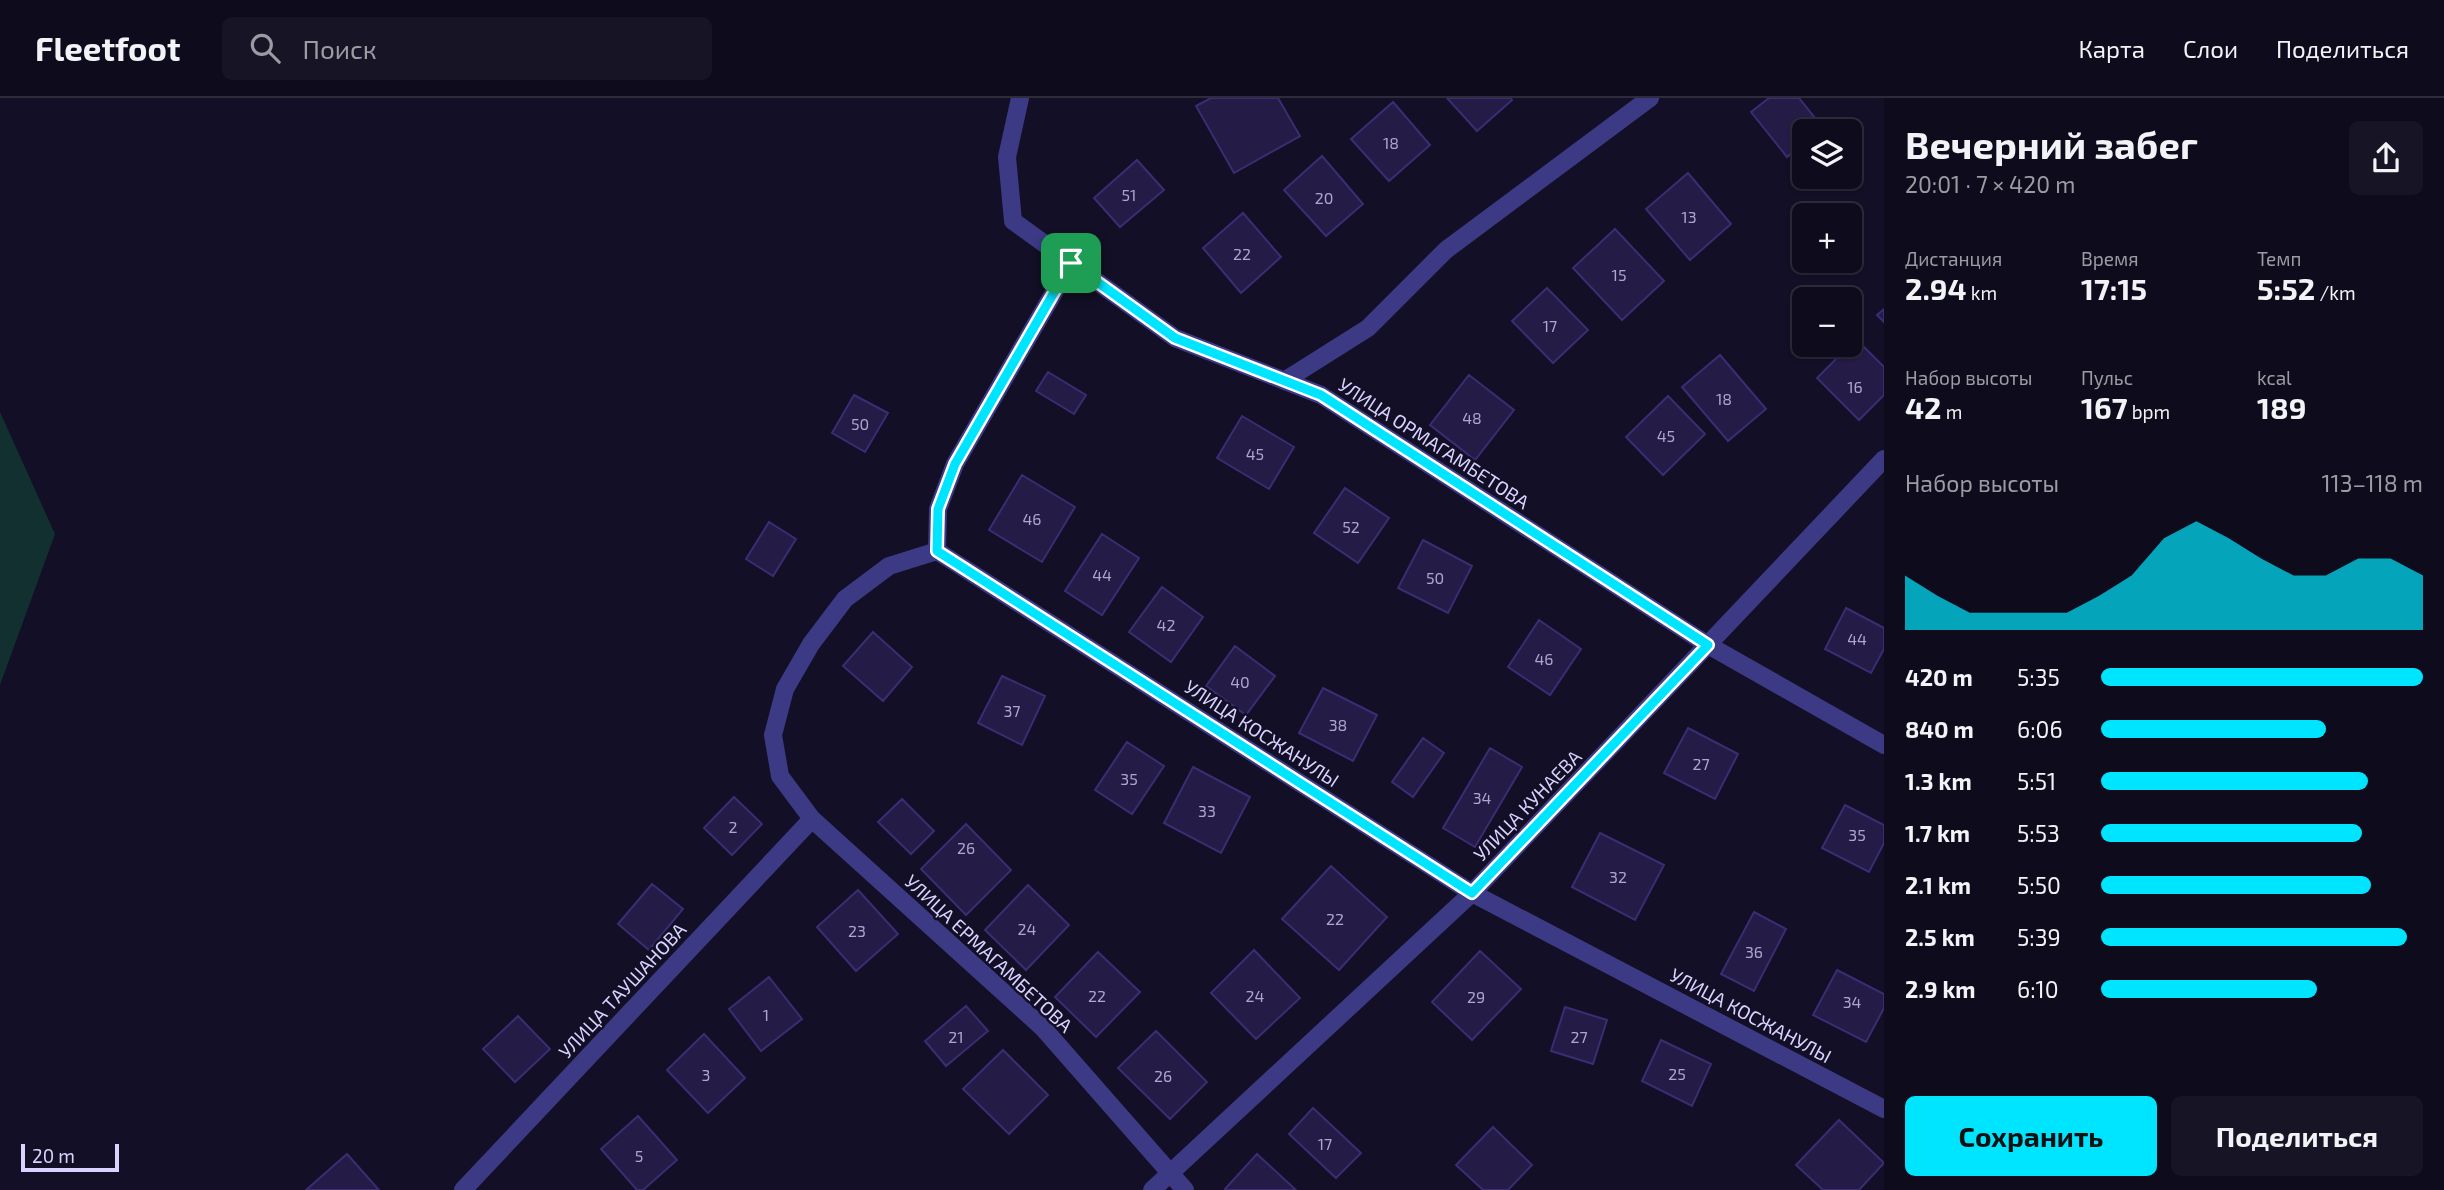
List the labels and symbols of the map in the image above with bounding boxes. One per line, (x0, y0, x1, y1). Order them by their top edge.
house number: 18 (1383, 133, 1399, 152)
house number: 51 (1122, 185, 1136, 204)
house number: 20 (1315, 188, 1333, 207)
house number: 13 (1681, 207, 1697, 226)
pin (1041, 233, 1101, 293)
house number: 22 (1233, 244, 1251, 263)
house number: 15 (1612, 265, 1626, 284)
house number: 17 (1543, 316, 1557, 335)
street label: УЛИЦА ОРМАГАМБЕТОВА (1334, 373, 1534, 513)
house number: 16 (1847, 377, 1863, 396)
house number: 18 (1716, 389, 1732, 408)
house number: 48 (1462, 408, 1482, 427)
house number: 50 (851, 414, 869, 433)
house number: 45 (1657, 426, 1675, 445)
house number: 45 (1246, 444, 1264, 463)
house number: 46 (1023, 509, 1042, 528)
house number: 52 (1342, 517, 1360, 536)
house number: 44 (1092, 565, 1112, 584)
house number: 50 (1426, 568, 1444, 587)
house number: 42 (1157, 615, 1175, 634)
house number: 44 (1847, 629, 1867, 648)
house number: 46 (1535, 649, 1554, 668)
house number: 40 (1230, 672, 1250, 691)
street label: УЛИЦА КОСЖАНУЛЫ (1181, 675, 1343, 791)
house number: 37 (1003, 701, 1021, 720)
house number: 38 (1329, 715, 1347, 734)
street label: УЛИЦА КУНАЕВА (1468, 745, 1586, 865)
house number: 27 (1692, 754, 1710, 773)
house number: 35 (1120, 769, 1138, 788)
house number: 34 (1473, 788, 1492, 807)
house number: 33 (1198, 801, 1216, 820)
house number: 2 (729, 817, 738, 836)
house number: 35 (1848, 825, 1866, 844)
house number: 26 (957, 838, 975, 857)
house number: 32 (1609, 867, 1627, 886)
street label: УЛИЦА ЕРМАГАМБЕТОВА (900, 869, 1078, 1037)
house number: 22 (1326, 909, 1344, 928)
street label: УЛИЦА ТАУШАНОВА (553, 917, 691, 1062)
house number: 24 (1018, 919, 1037, 938)
house number: 23 (848, 921, 866, 940)
house number: 36 (1745, 942, 1763, 961)
street label: УЛИЦА КОСЖАНУЛЫ (1666, 963, 1836, 1067)
house number: 22 (1088, 986, 1106, 1005)
house number: 24 (1246, 986, 1265, 1005)
house number: 29 (1467, 987, 1485, 1006)
house number: 34 (1843, 992, 1862, 1011)
house number: 1 (763, 1005, 769, 1024)
house number: 21 (948, 1027, 964, 1046)
house number: 27 (1570, 1027, 1588, 1046)
house number: 25 (1668, 1064, 1686, 1083)
house number: 3 (702, 1065, 710, 1084)
house number: 26 (1154, 1066, 1172, 1085)
house number: 17 (1318, 1134, 1332, 1153)
scale bar (21, 1141, 119, 1173)
house number: 5 (635, 1146, 643, 1165)

